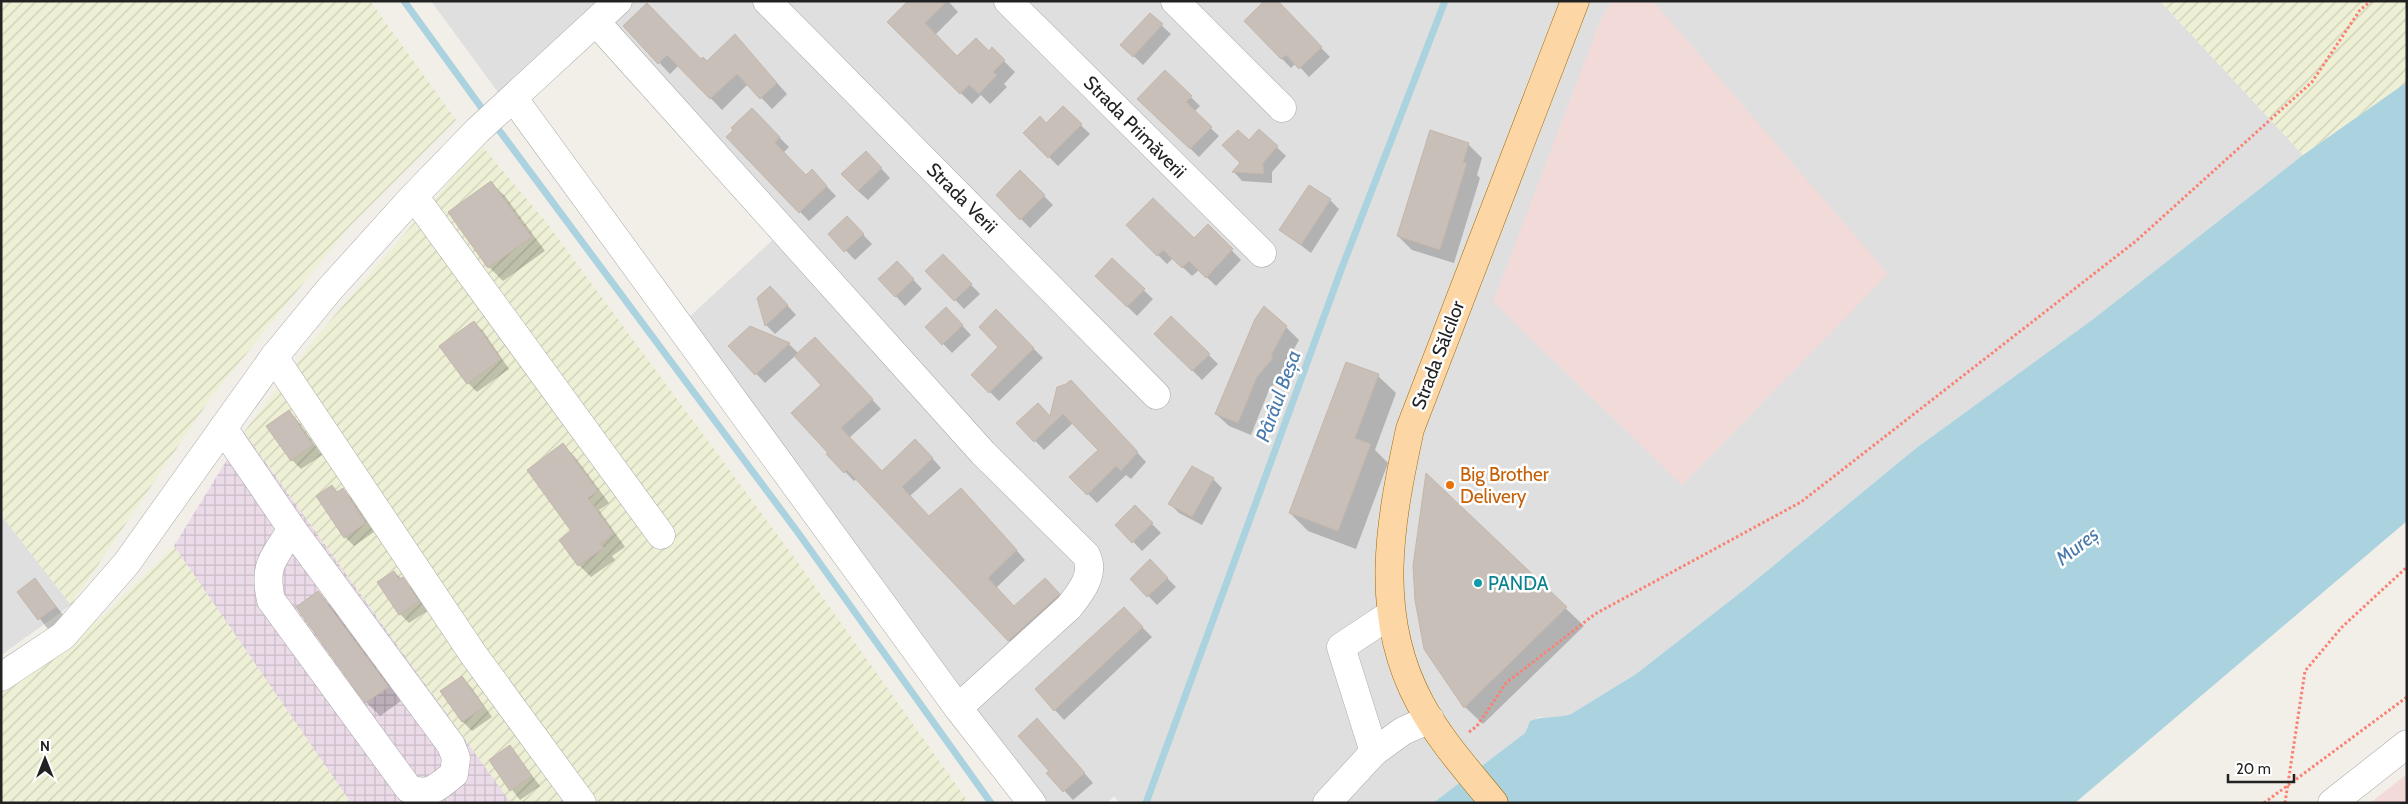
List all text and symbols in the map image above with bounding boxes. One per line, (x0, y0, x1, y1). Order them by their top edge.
street label: Strada Primăverii (1079, 71, 1191, 183)
street label: Strada Verii (922, 158, 1002, 238)
street label: Strada Sălcilor (1407, 298, 1469, 412)
water label: Pârâul Beșa (1250, 347, 1306, 445)
place label: Big Brother Delivery (1460, 463, 1549, 508)
marker: Big Brother Delivery (1444, 479, 1456, 491)
water label: Mureș (2050, 522, 2103, 571)
place label: PANDA (1488, 572, 1549, 595)
marker: PANDA (1472, 577, 1484, 589)
north arrow (20, 734, 70, 784)
text: N (40, 737, 50, 755)
scale bar (2228, 752, 2294, 784)
text: 20 m (2236, 760, 2271, 778)

